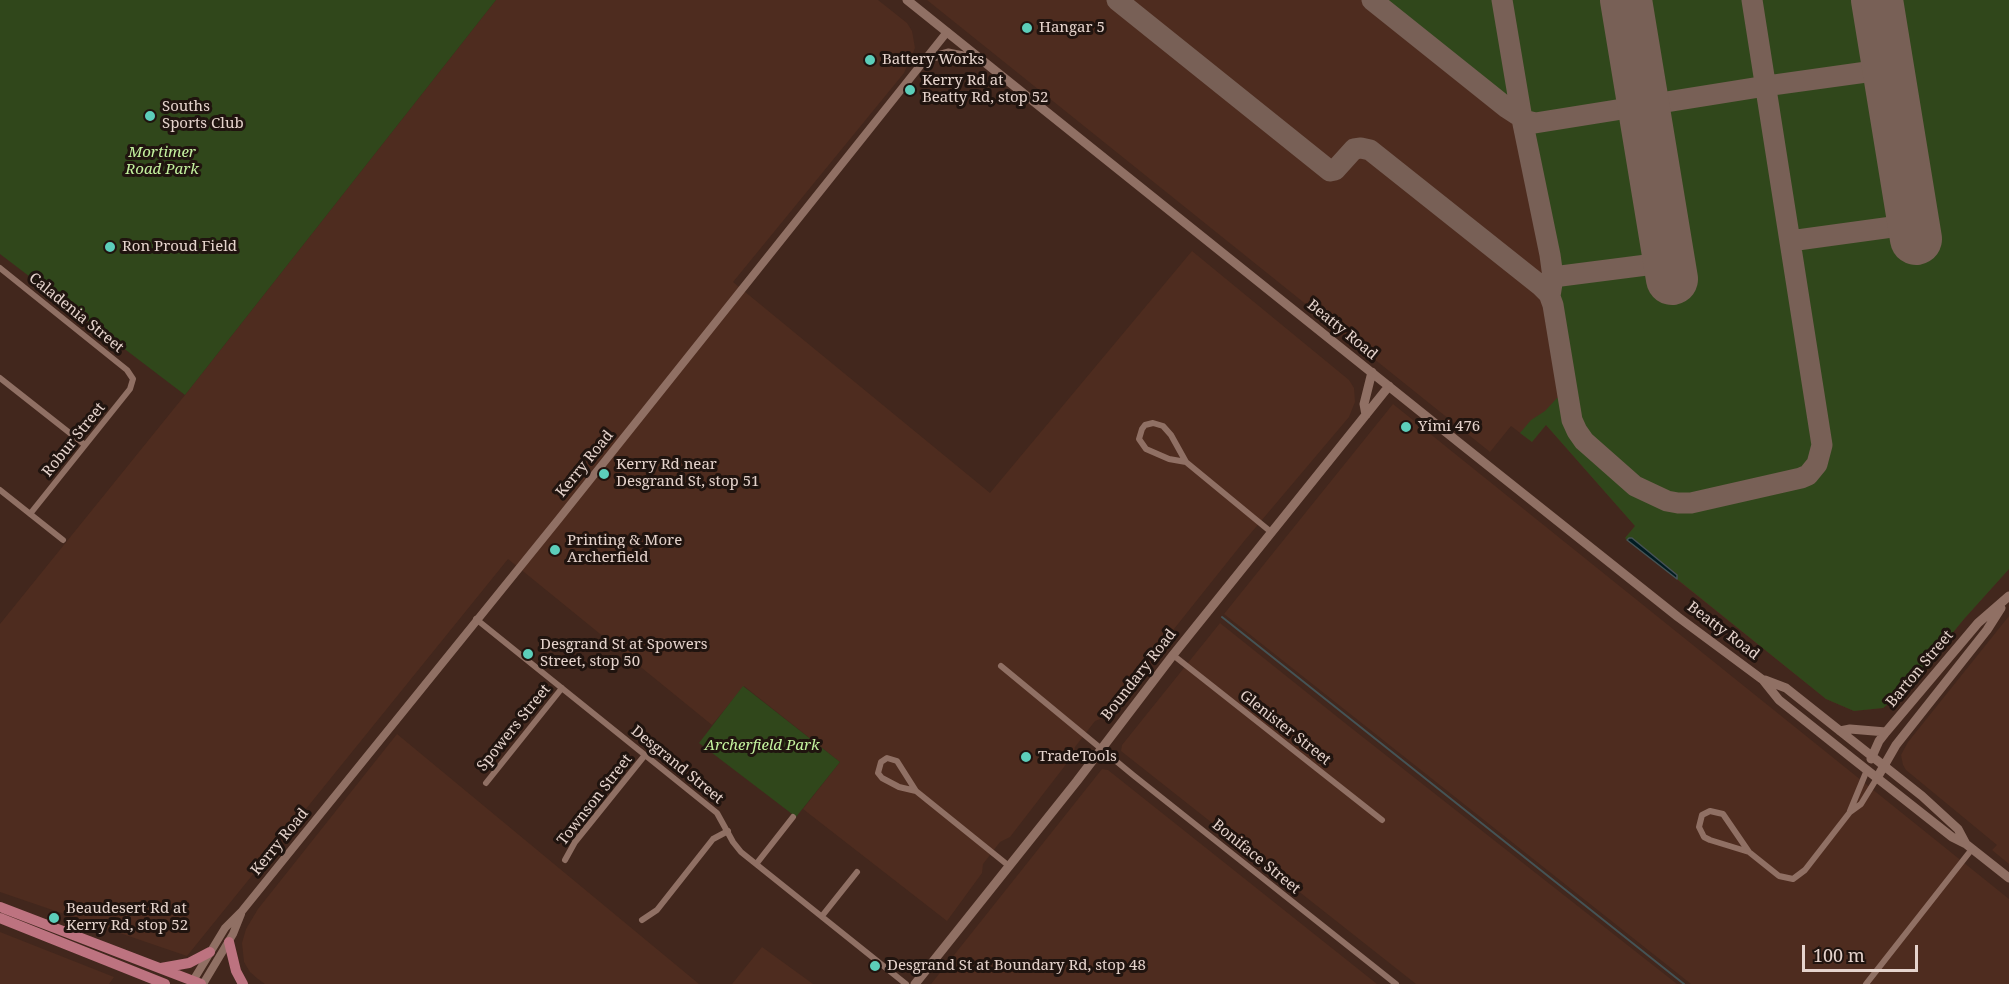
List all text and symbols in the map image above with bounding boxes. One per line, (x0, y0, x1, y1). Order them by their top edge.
place label: Hangar 5 (1039, 19, 1105, 37)
marker: Hangar 5 (1020, 21, 1034, 35)
place label: Battery Works (882, 51, 984, 69)
marker: Battery Works (863, 53, 877, 67)
place label: Kerry Rd at Beatty Rd, stop 52 (922, 72, 1048, 107)
marker: Kerry Rd at Beatty Rd, stop 52 (903, 83, 917, 97)
place label: Souths Sports Club (162, 98, 244, 133)
marker: Souths Sports Club (143, 109, 157, 123)
park label: Mortimer Road Park (125, 144, 199, 179)
place label: Ron Proud Field (122, 238, 237, 256)
marker: Ron Proud Field (103, 240, 117, 254)
street label: Caladenia Street (25, 269, 127, 357)
street label: Beatty Road (1303, 296, 1381, 364)
street label: Robur Street (39, 399, 109, 481)
place label: Yimi 476 (1418, 418, 1480, 436)
marker: Yimi 476 (1399, 420, 1413, 434)
street label: Kerry Road (553, 427, 617, 501)
place label: Kerry Rd near Desgrand St, stop 51 (616, 456, 759, 491)
marker: Kerry Rd near Desgrand St, stop 51 (597, 467, 611, 481)
place label: Printing & More Archerfield (567, 532, 682, 567)
marker: Printing & More Archerfield (548, 543, 562, 557)
street label: Beatty Road (1683, 598, 1763, 664)
street label: Boundary Road (1098, 626, 1180, 724)
street label: Barton Street (1883, 627, 1957, 711)
place label: Desgrand St at Spowers Street, stop 50 (540, 636, 708, 671)
marker: Desgrand St at Spowers Street, stop 50 (521, 647, 535, 661)
street label: Spowers Street (473, 681, 555, 775)
street label: Glenister Street (1236, 687, 1334, 769)
street label: Desgrand Street (627, 722, 727, 808)
park label: Archerfield Park (705, 737, 819, 755)
place label: TradeTools (1038, 748, 1117, 766)
marker: TradeTools (1019, 750, 1033, 764)
street label: Townson Street (554, 751, 636, 849)
street label: Kerry Road (248, 805, 312, 879)
street label: Boniface Street (1208, 816, 1304, 898)
place label: Beaudesert Rd at Kerry Rd, stop 52 (66, 900, 188, 935)
marker: Beaudesert Rd at Kerry Rd, stop 52 (47, 911, 61, 925)
scale bar (1805, 933, 1920, 971)
text: 100 m (1813, 943, 1865, 967)
place label: Desgrand St at Boundary Rd, stop 48 (887, 957, 1146, 975)
marker: Desgrand St at Boundary Rd, stop 48 (868, 959, 882, 973)

